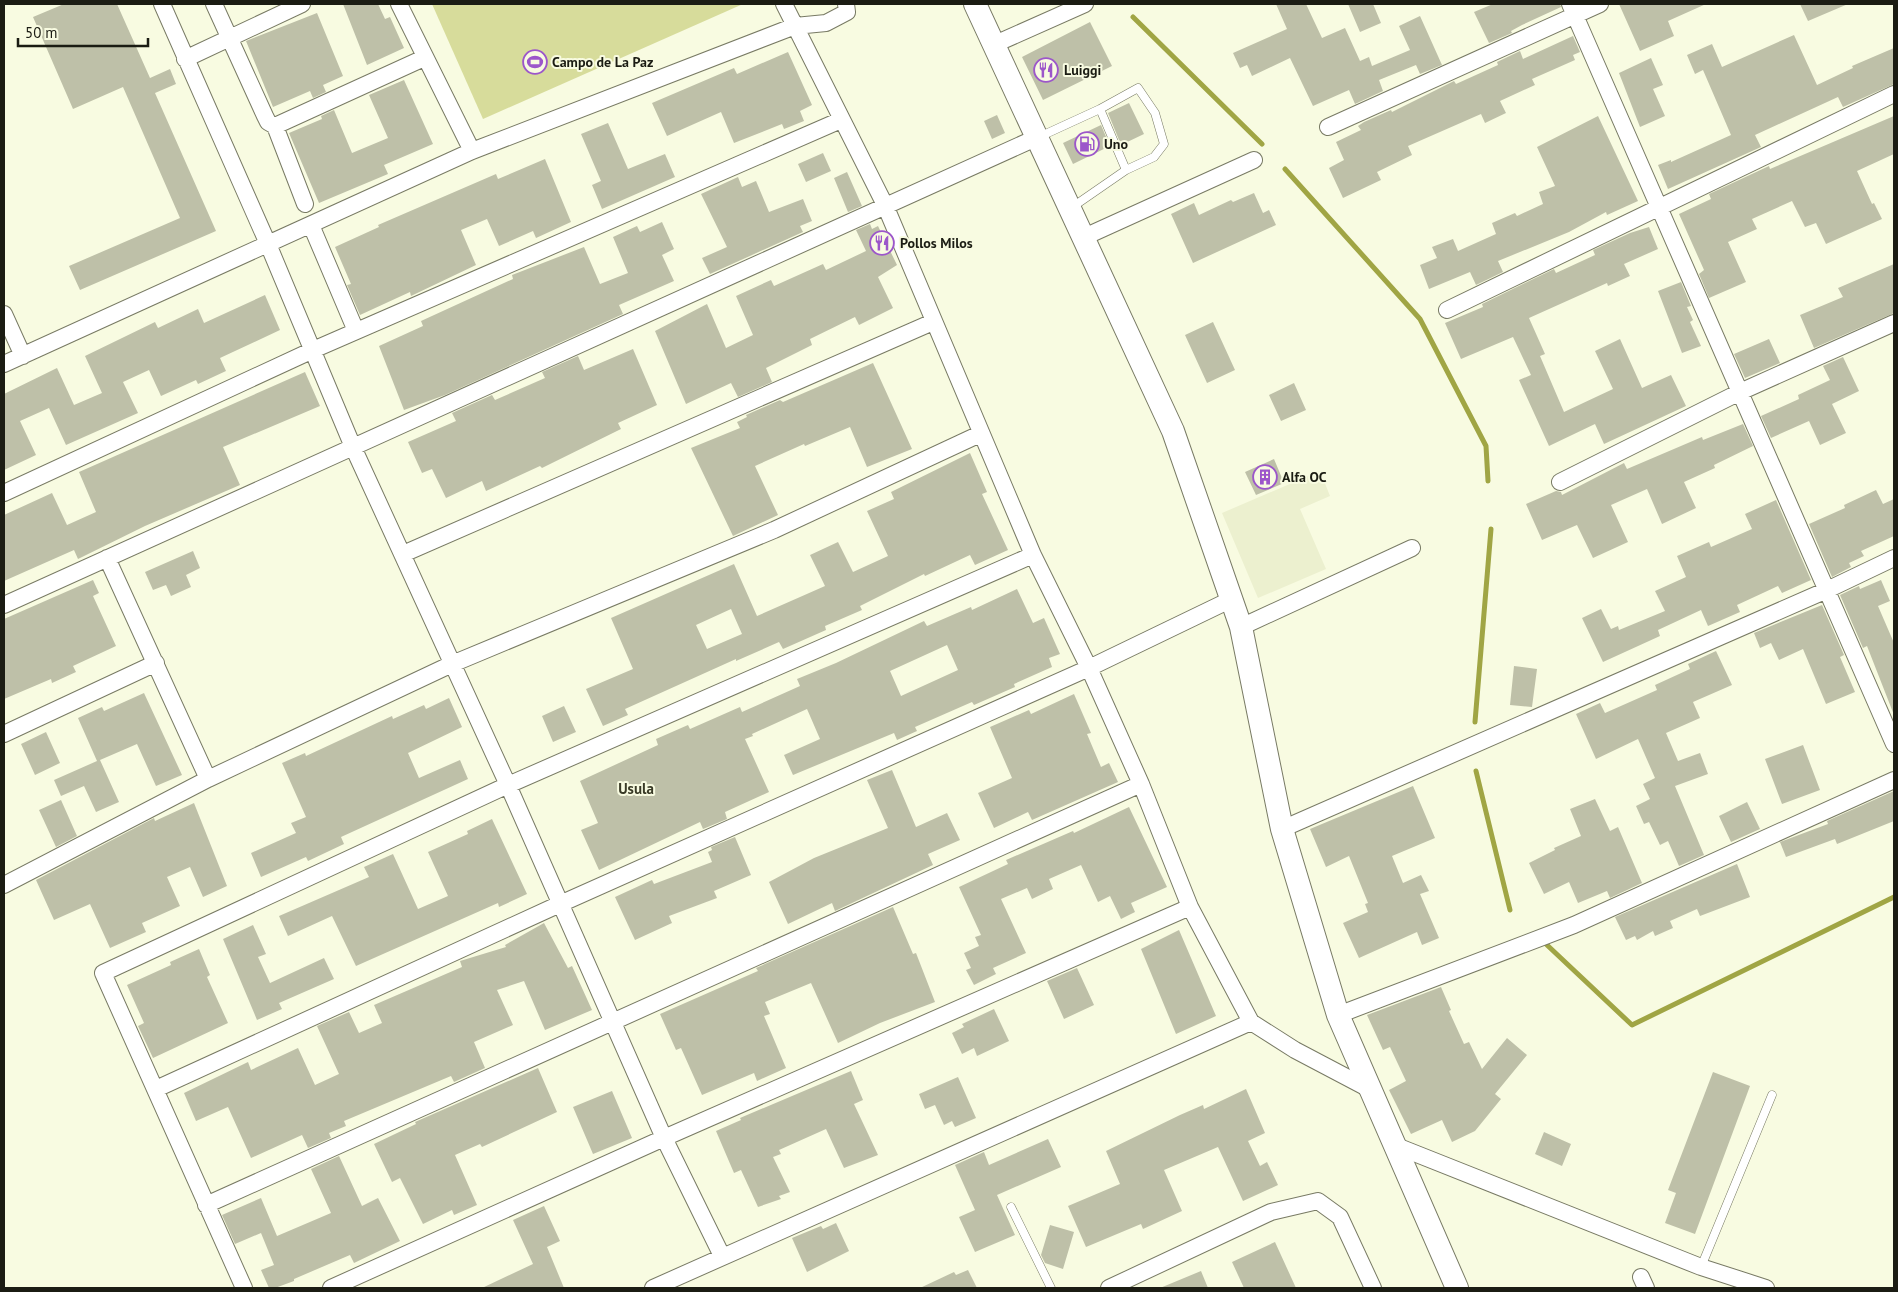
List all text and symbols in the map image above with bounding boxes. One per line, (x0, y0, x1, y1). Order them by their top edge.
scale bar (18, 15, 148, 47)
text: 50 m (25, 23, 58, 42)
sports icon: Campo de La Paz (522, 49, 548, 75)
place label: Campo de La Paz (552, 53, 653, 71)
restaurant icon: Luiggi (1033, 57, 1059, 83)
place label: Luiggi (1064, 61, 1102, 79)
fuel station icon: Uno (1074, 131, 1100, 157)
place label: Uno (1104, 135, 1128, 153)
restaurant icon: Pollos Milos (869, 230, 895, 256)
place label: Pollos Milos (900, 234, 973, 252)
building icon: Alfa OC (1252, 464, 1278, 490)
place label: Alfa OC (1282, 468, 1327, 486)
district label: Usula (618, 779, 654, 798)

